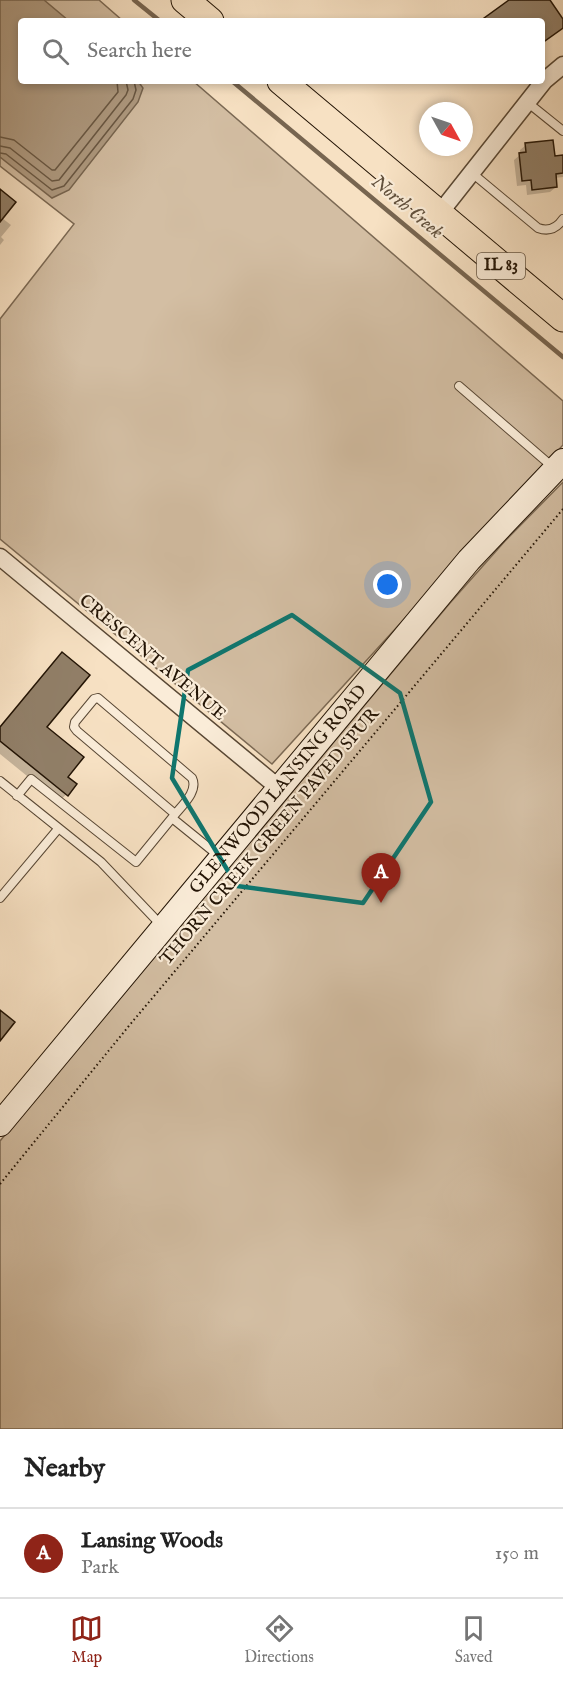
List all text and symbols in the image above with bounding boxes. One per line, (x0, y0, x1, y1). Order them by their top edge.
search box (18, 18, 545, 84)
icon: search (39, 35, 72, 68)
text: Search here (87, 37, 192, 65)
north arrow (419, 102, 473, 156)
water label: North Creek (366, 169, 448, 245)
road number: IL 83 (477, 253, 525, 279)
your location (373, 570, 402, 599)
street label: CRESCENT AVENUE (74, 590, 230, 726)
street label: GLENWOOD LANSING ROAD (184, 680, 372, 899)
street label: THORN CREEK GREEN PAVED SPUR (156, 704, 384, 970)
pin: A (362, 854, 400, 903)
text: Nearby (24, 1452, 105, 1485)
text: Lansing Woods (81, 1527, 223, 1555)
text: A (37, 1541, 50, 1566)
text: 150 m (495, 1541, 539, 1566)
text: Park (81, 1555, 119, 1580)
tab: Map (70, 1612, 103, 1668)
tab: Directions (244, 1612, 314, 1668)
tab: Saved (455, 1612, 493, 1668)

